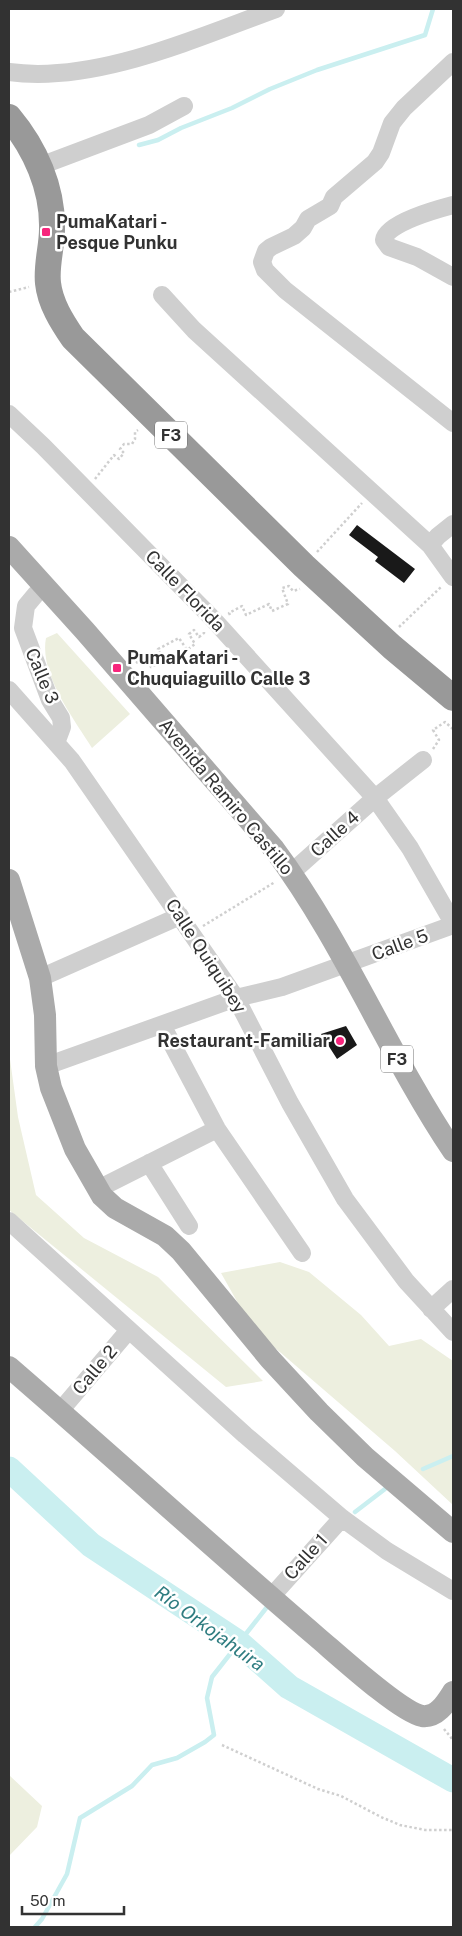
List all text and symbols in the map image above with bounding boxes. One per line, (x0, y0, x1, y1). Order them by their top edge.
place label: PumaKatari - Pesque Punku (56, 211, 177, 253)
marker: PumaKatari - Pesque Punku (40, 226, 52, 238)
road number: F3 (155, 422, 187, 448)
street label: Calle Florida (141, 546, 229, 636)
street label: Calle 3 (21, 645, 63, 707)
place label: PumaKatari - Chuquiaguillo Calle 3 (127, 647, 310, 689)
marker: PumaKatari - Chuquiaguillo Calle 3 (111, 662, 123, 674)
street label: Avenida Ramiro Castillo (155, 714, 298, 879)
street label: Calle 4 (306, 806, 363, 861)
street label: Calle Quiquibey (162, 895, 251, 1017)
street label: Calle 5 (369, 925, 431, 964)
place label: Restaurant-Familiar (157, 1030, 331, 1051)
marker: Restaurant-Familiar (334, 1035, 346, 1047)
road number: F3 (381, 1046, 413, 1072)
street label: Calle 2 (68, 1341, 121, 1398)
street label: Calle 1 (280, 1529, 332, 1584)
water label: Río Orkojahuira (151, 1581, 269, 1675)
scale bar (22, 1884, 125, 1916)
text: 50 m (30, 1892, 65, 1909)

